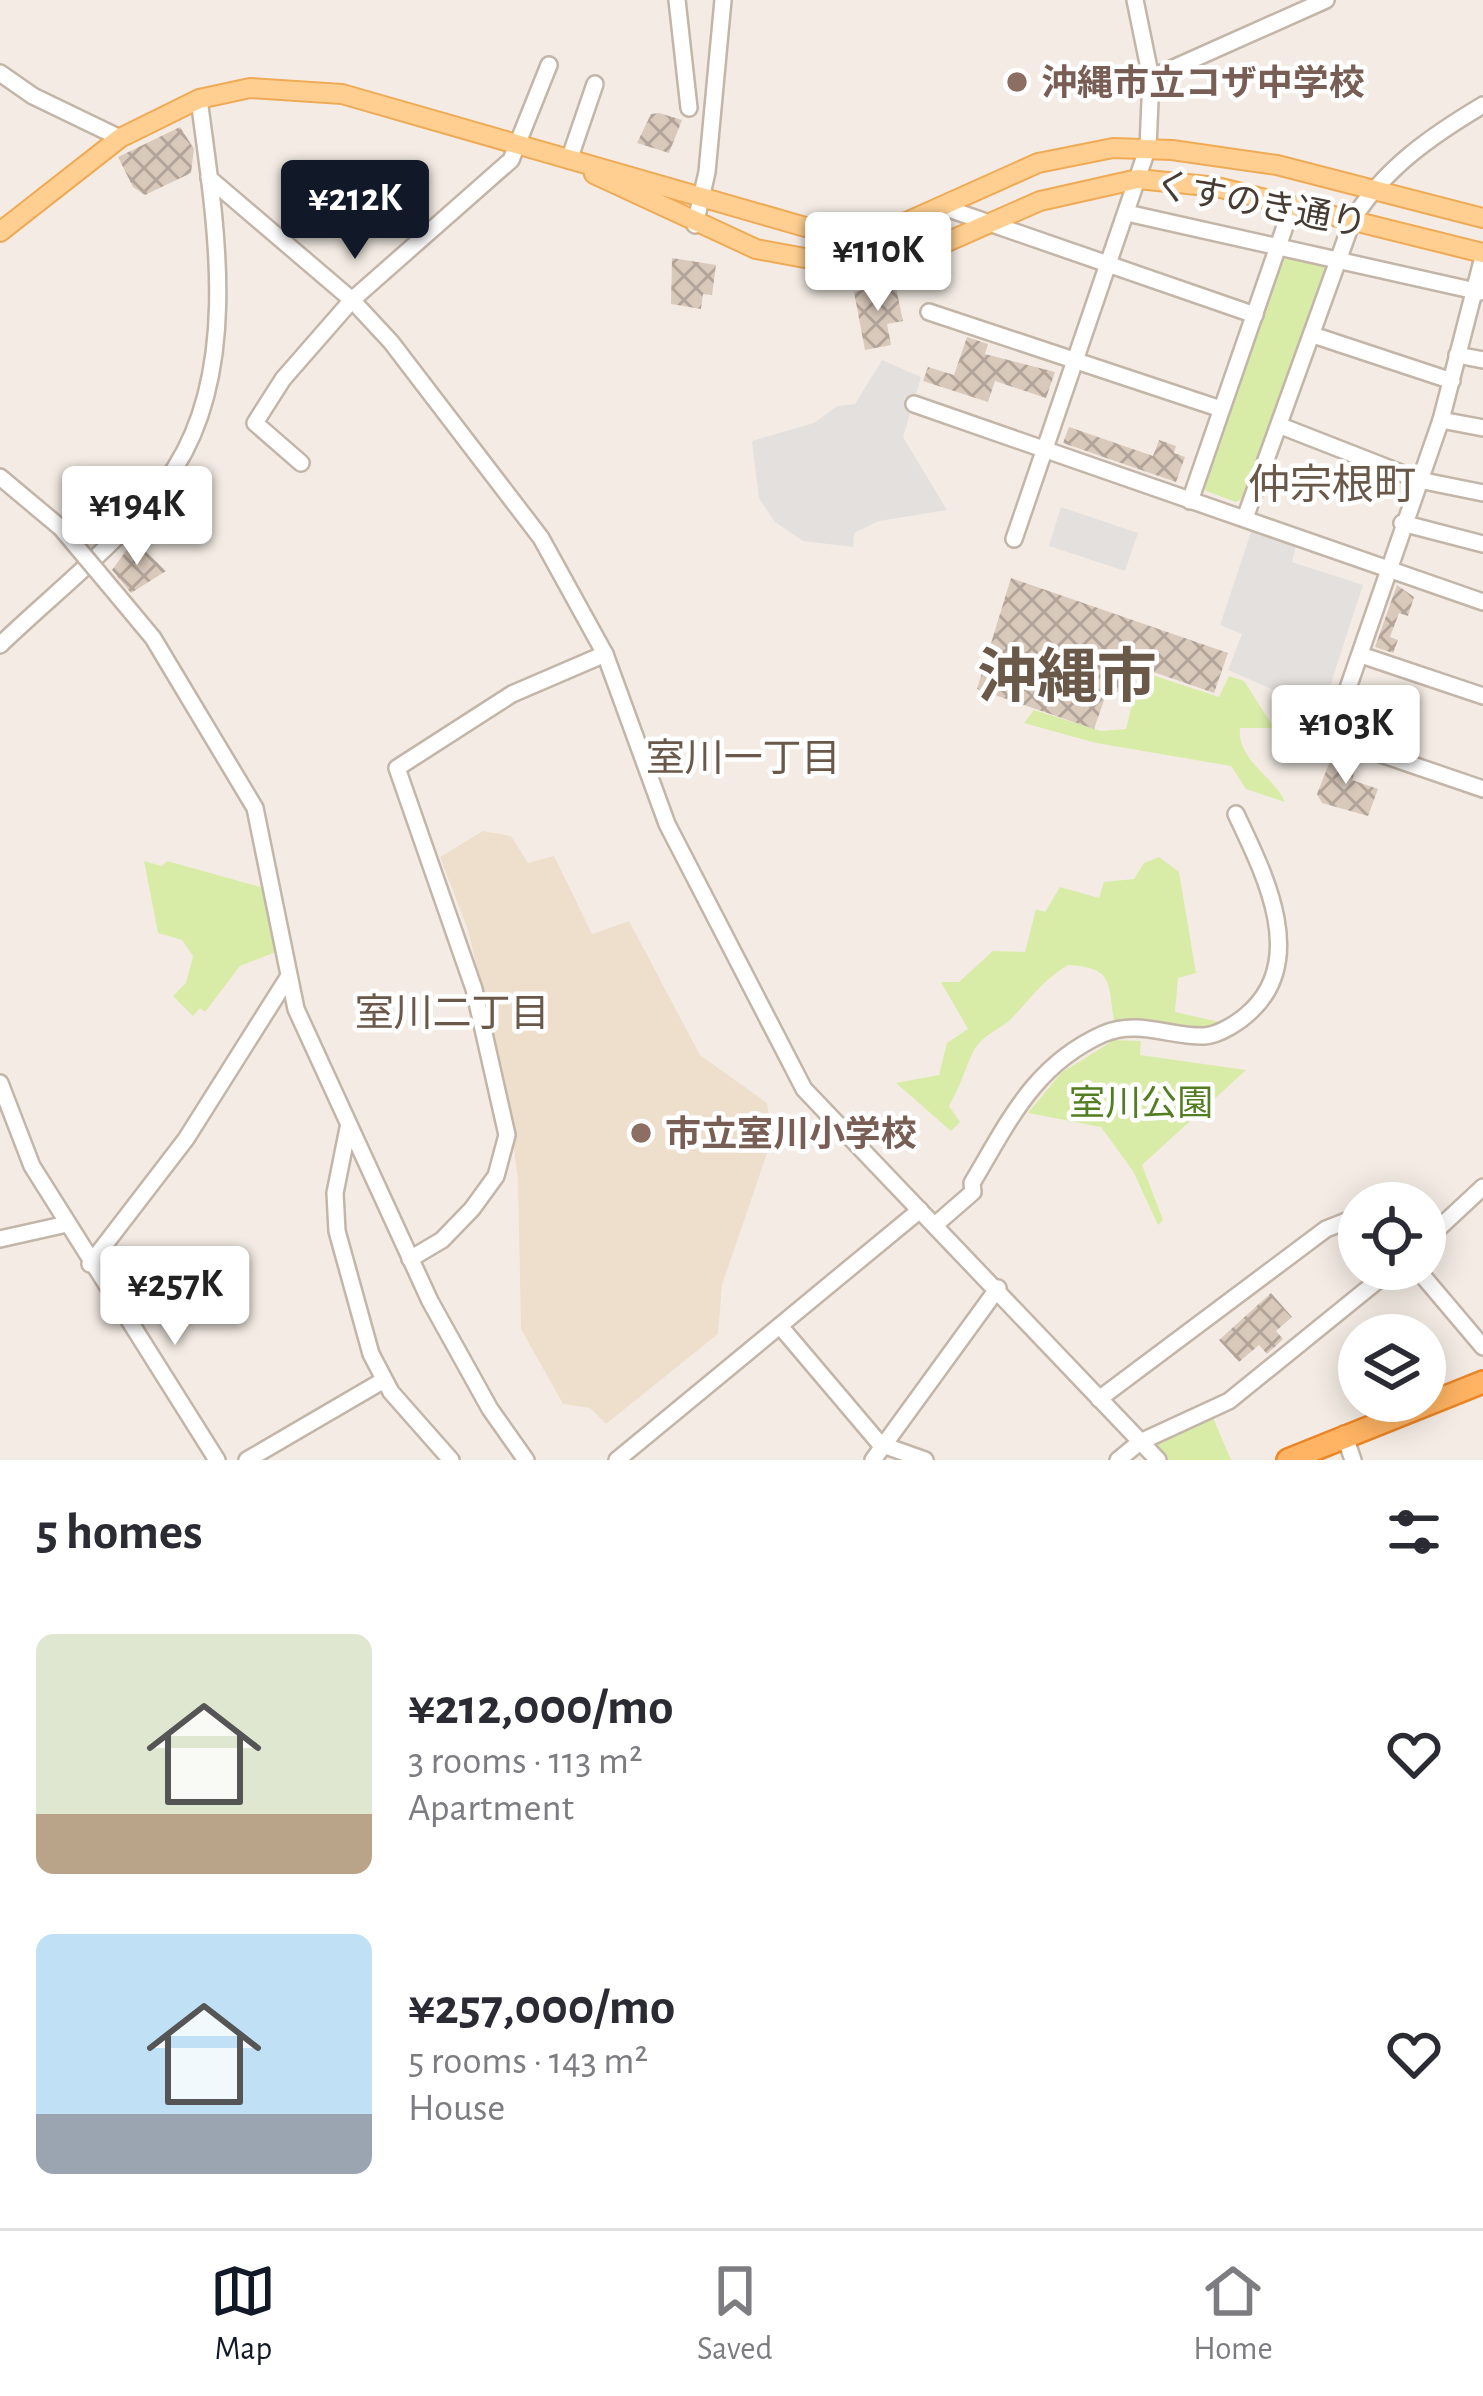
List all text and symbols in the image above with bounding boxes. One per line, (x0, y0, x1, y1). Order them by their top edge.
place label: 沖縄市立コザ中学校 (1041, 64, 1365, 102)
marker: 沖縄市立コザ中学校 (1004, 69, 1030, 95)
pin: ¥212K (271, 160, 439, 262)
street label: くすのき通り (1152, 166, 1370, 243)
text: ¥212K (308, 179, 402, 218)
pin: ¥110K (794, 212, 962, 314)
text: ¥110K (832, 231, 924, 270)
district label: 仲宗根町 (1248, 463, 1416, 507)
pin: ¥194K (53, 466, 221, 568)
text: ¥194K (89, 485, 185, 524)
district label: 沖縄市 (977, 645, 1157, 709)
pin: ¥103K (1262, 685, 1430, 787)
text: ¥103K (1299, 704, 1393, 743)
district label: 室川一丁目 (645, 738, 841, 779)
district label: 室川二丁目 (354, 993, 550, 1034)
park label: 室川公園 (1069, 1084, 1213, 1122)
place label: 市立室川小学校 (665, 1115, 917, 1153)
marker: 市立室川小学校 (628, 1120, 654, 1146)
map controls (1338, 1182, 1446, 1422)
button: locate (1338, 1182, 1446, 1290)
pin: ¥257K (91, 1246, 259, 1348)
text: ¥257K (127, 1265, 223, 1304)
button: layers (1338, 1314, 1446, 1422)
icon: filters (1381, 1499, 1447, 1565)
text: 5 homes (36, 1507, 203, 1558)
icon: home (132, 1682, 276, 1826)
text: ¥212,000/mo (408, 1682, 673, 1733)
icon: heart (1381, 1721, 1447, 1787)
text: 3 rooms · 113 m² (408, 1742, 643, 1781)
text: Apartment (408, 1789, 574, 1828)
icon: home (132, 1982, 276, 2126)
text: ¥257,000/mo (408, 1982, 675, 2033)
icon: heart (1381, 2021, 1447, 2087)
text: 5 rooms · 143 m² (408, 2042, 648, 2081)
text: House (408, 2089, 505, 2128)
tab: Map (210, 2258, 276, 2370)
tab: Saved (697, 2258, 773, 2370)
tab: Home (1193, 2258, 1273, 2370)

